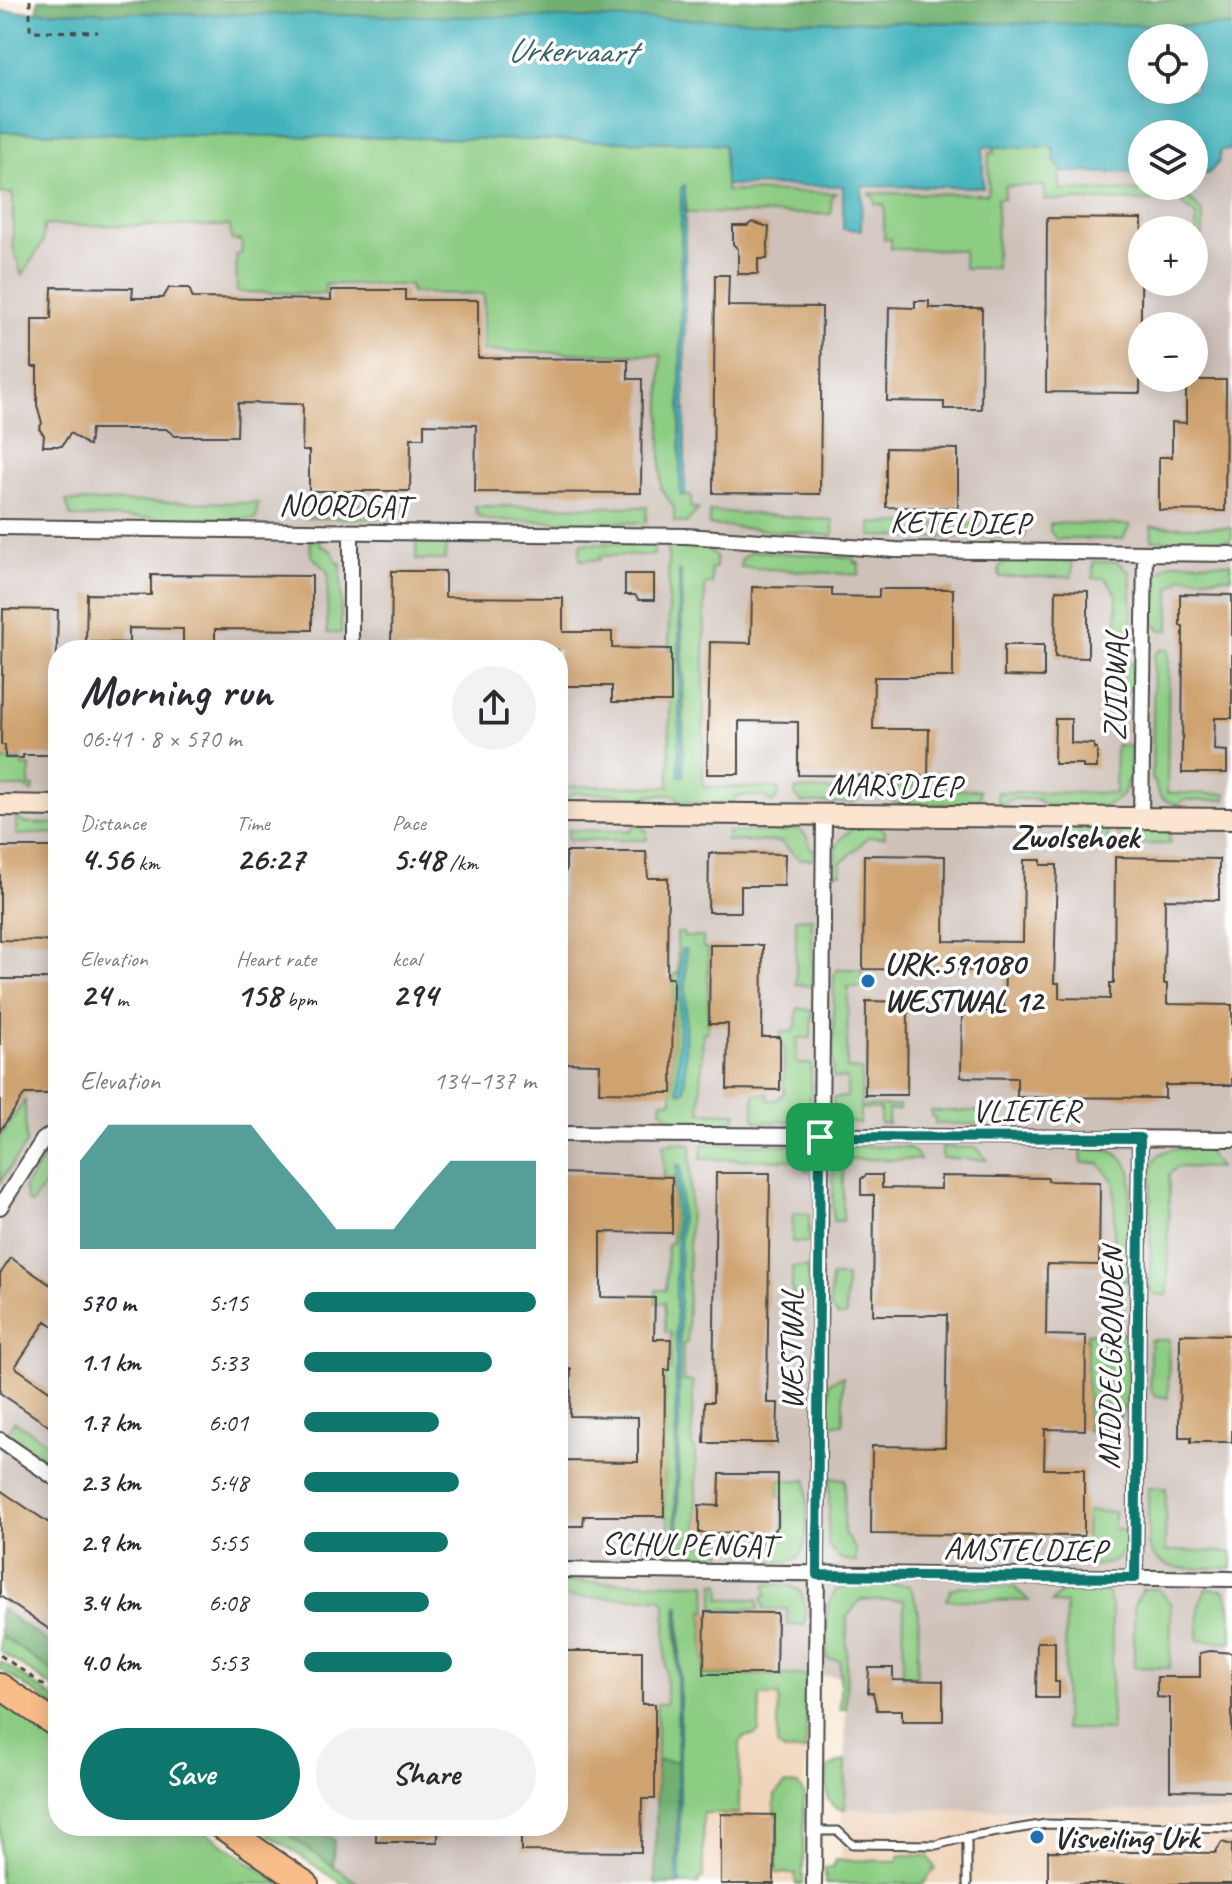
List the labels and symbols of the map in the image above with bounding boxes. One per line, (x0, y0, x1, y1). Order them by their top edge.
water label: Urkervaart (507, 28, 644, 73)
street label: NOORDGAT (279, 484, 417, 527)
street label: KETELDIEP (890, 501, 1034, 544)
street label: ZUIDWAL (1094, 627, 1137, 741)
street label: MARSDIEP (828, 764, 966, 807)
district label: Zwolsehoek (1011, 815, 1142, 858)
place label: URK.591080 WESTWAL 12 (884, 943, 1045, 1021)
marker: URK.591080 WESTWAL 12 (859, 972, 877, 990)
street label: VLIETER (972, 1090, 1084, 1131)
pin (786, 1103, 854, 1171)
street label: MIDDELGRONDEN (1088, 1242, 1133, 1469)
street label: WESTWAL (771, 1288, 812, 1410)
street label: SCHULPENGAT (601, 1522, 783, 1567)
street label: AMSTELDIEP (943, 1528, 1112, 1572)
place label: Visveiling Urk (1053, 1817, 1202, 1858)
marker: Visveiling Urk (1028, 1828, 1046, 1846)

